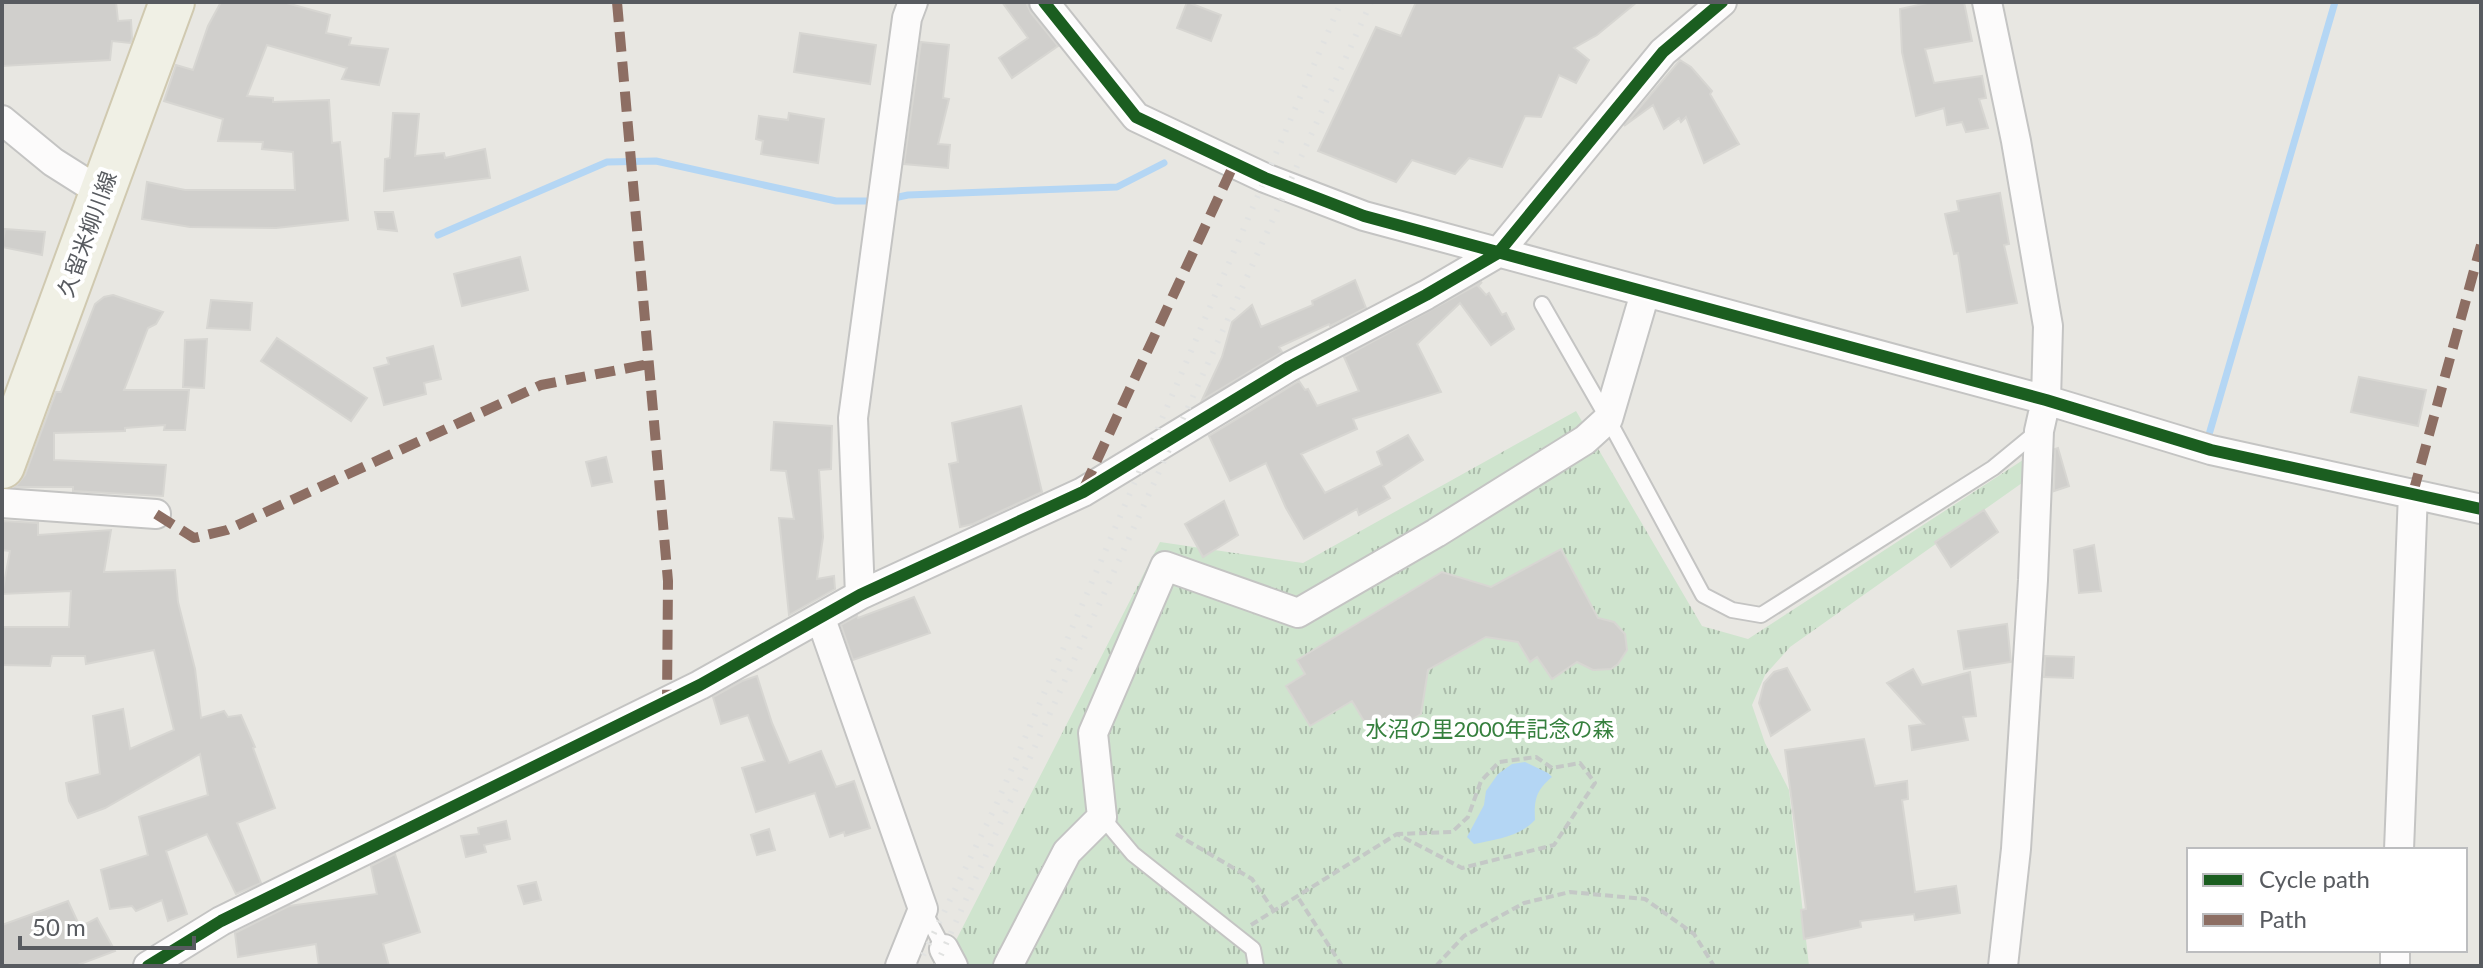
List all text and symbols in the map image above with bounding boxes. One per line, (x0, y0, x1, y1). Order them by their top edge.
street label: 久留米柳川線 (51, 167, 122, 300)
park label: 水沼の里2000年記念の森 (1365, 715, 1615, 742)
legend (2187, 848, 2467, 952)
text: Cycle path (2259, 864, 2370, 893)
scale bar (20, 900, 194, 950)
text: Path (2259, 904, 2307, 933)
text: 50 m (32, 912, 86, 941)

